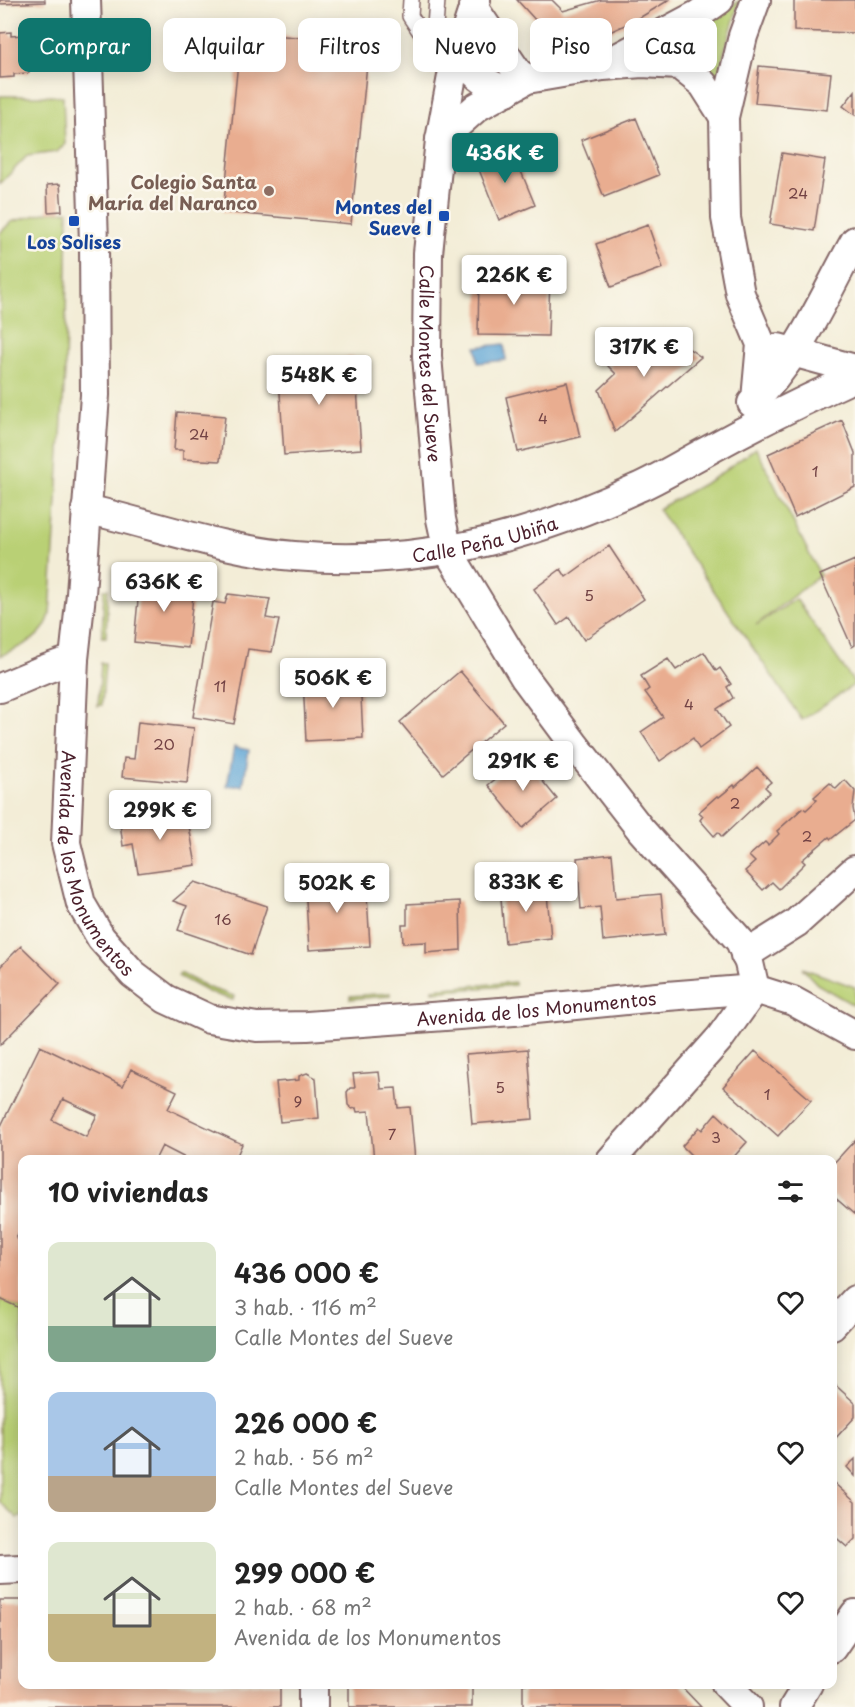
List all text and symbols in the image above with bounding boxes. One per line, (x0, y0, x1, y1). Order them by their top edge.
chip: Comprar (18, 18, 151, 72)
chip: Alquilar (163, 18, 286, 72)
chip: Filtros (298, 18, 401, 72)
chip: Nuevo (413, 18, 518, 72)
chip: Piso (530, 18, 612, 72)
chip: Casa (624, 18, 717, 72)
pin: 436K € (456, 133, 554, 184)
text: 436K € (466, 137, 544, 167)
place label: Colegio Santa María del Naranco (88, 168, 257, 216)
house number: 24 (788, 181, 808, 204)
marker: Colegio Santa María del Naranco (262, 184, 276, 198)
place label: Montes del Sueve I (335, 193, 432, 241)
marker: Montes del Sueve I (437, 209, 451, 223)
marker: Los Solises (67, 214, 81, 228)
place label: Los Solises (27, 228, 121, 255)
pin: 226K € (465, 255, 563, 306)
text: 226K € (476, 259, 552, 289)
street label: Calle Montes del Sueve (413, 265, 450, 463)
pin: 317K € (595, 327, 693, 378)
text: 317K € (609, 331, 679, 361)
pin: 548K € (270, 355, 368, 406)
text: 548K € (281, 359, 357, 389)
house number: 4 (538, 406, 548, 429)
house number: 24 (189, 422, 209, 445)
house number: 1 (812, 459, 818, 482)
street label: Calle Peña Ubiña (410, 508, 561, 568)
pin: 636K € (115, 562, 213, 613)
text: 636K € (125, 566, 203, 596)
house number: 5 (584, 583, 594, 606)
pin: 506K € (284, 658, 382, 709)
text: 506K € (294, 662, 372, 692)
house number: 11 (214, 674, 226, 697)
house number: 4 (684, 692, 694, 715)
house number: 20 (153, 732, 175, 755)
pin: 291K € (474, 741, 572, 792)
text: 291K € (487, 745, 559, 775)
street label: Avenida de los Monumentos (52, 750, 142, 981)
pin: 299K € (111, 790, 209, 841)
house number: 2 (730, 791, 740, 814)
text: 299K € (123, 794, 197, 824)
house number: 2 (802, 824, 812, 847)
pin: 833K € (477, 862, 575, 913)
pin: 502K € (288, 863, 386, 914)
text: 833K € (489, 866, 564, 896)
text: 502K € (298, 867, 376, 897)
house number: 16 (214, 907, 232, 930)
street label: Avenida de los Monumentos (415, 984, 657, 1032)
house number: 5 (495, 1075, 505, 1098)
house number: 1 (764, 1082, 770, 1105)
house number: 9 (294, 1089, 302, 1112)
house number: 7 (388, 1122, 397, 1145)
house number: 3 (711, 1125, 721, 1148)
text: 10 viviendas (48, 1172, 209, 1211)
icon: filters (774, 1175, 807, 1208)
text: 436 000 € (234, 1253, 379, 1292)
icon: home (96, 1266, 168, 1338)
icon: heart (774, 1286, 807, 1319)
text: 3 hab. · 116 m² (234, 1292, 377, 1322)
text: Calle Montes del Sueve (234, 1322, 453, 1352)
text: 226 000 € (234, 1403, 377, 1442)
icon: home (96, 1416, 168, 1488)
icon: heart (774, 1436, 807, 1469)
text: 2 hab. · 56 m² (234, 1442, 374, 1472)
text: Calle Montes del Sueve (234, 1472, 453, 1502)
text: 299 000 € (234, 1553, 375, 1592)
icon: home (96, 1566, 168, 1638)
icon: heart (774, 1586, 807, 1619)
text: 2 hab. · 68 m² (234, 1592, 372, 1622)
text: Avenida de los Monumentos (234, 1622, 501, 1652)

